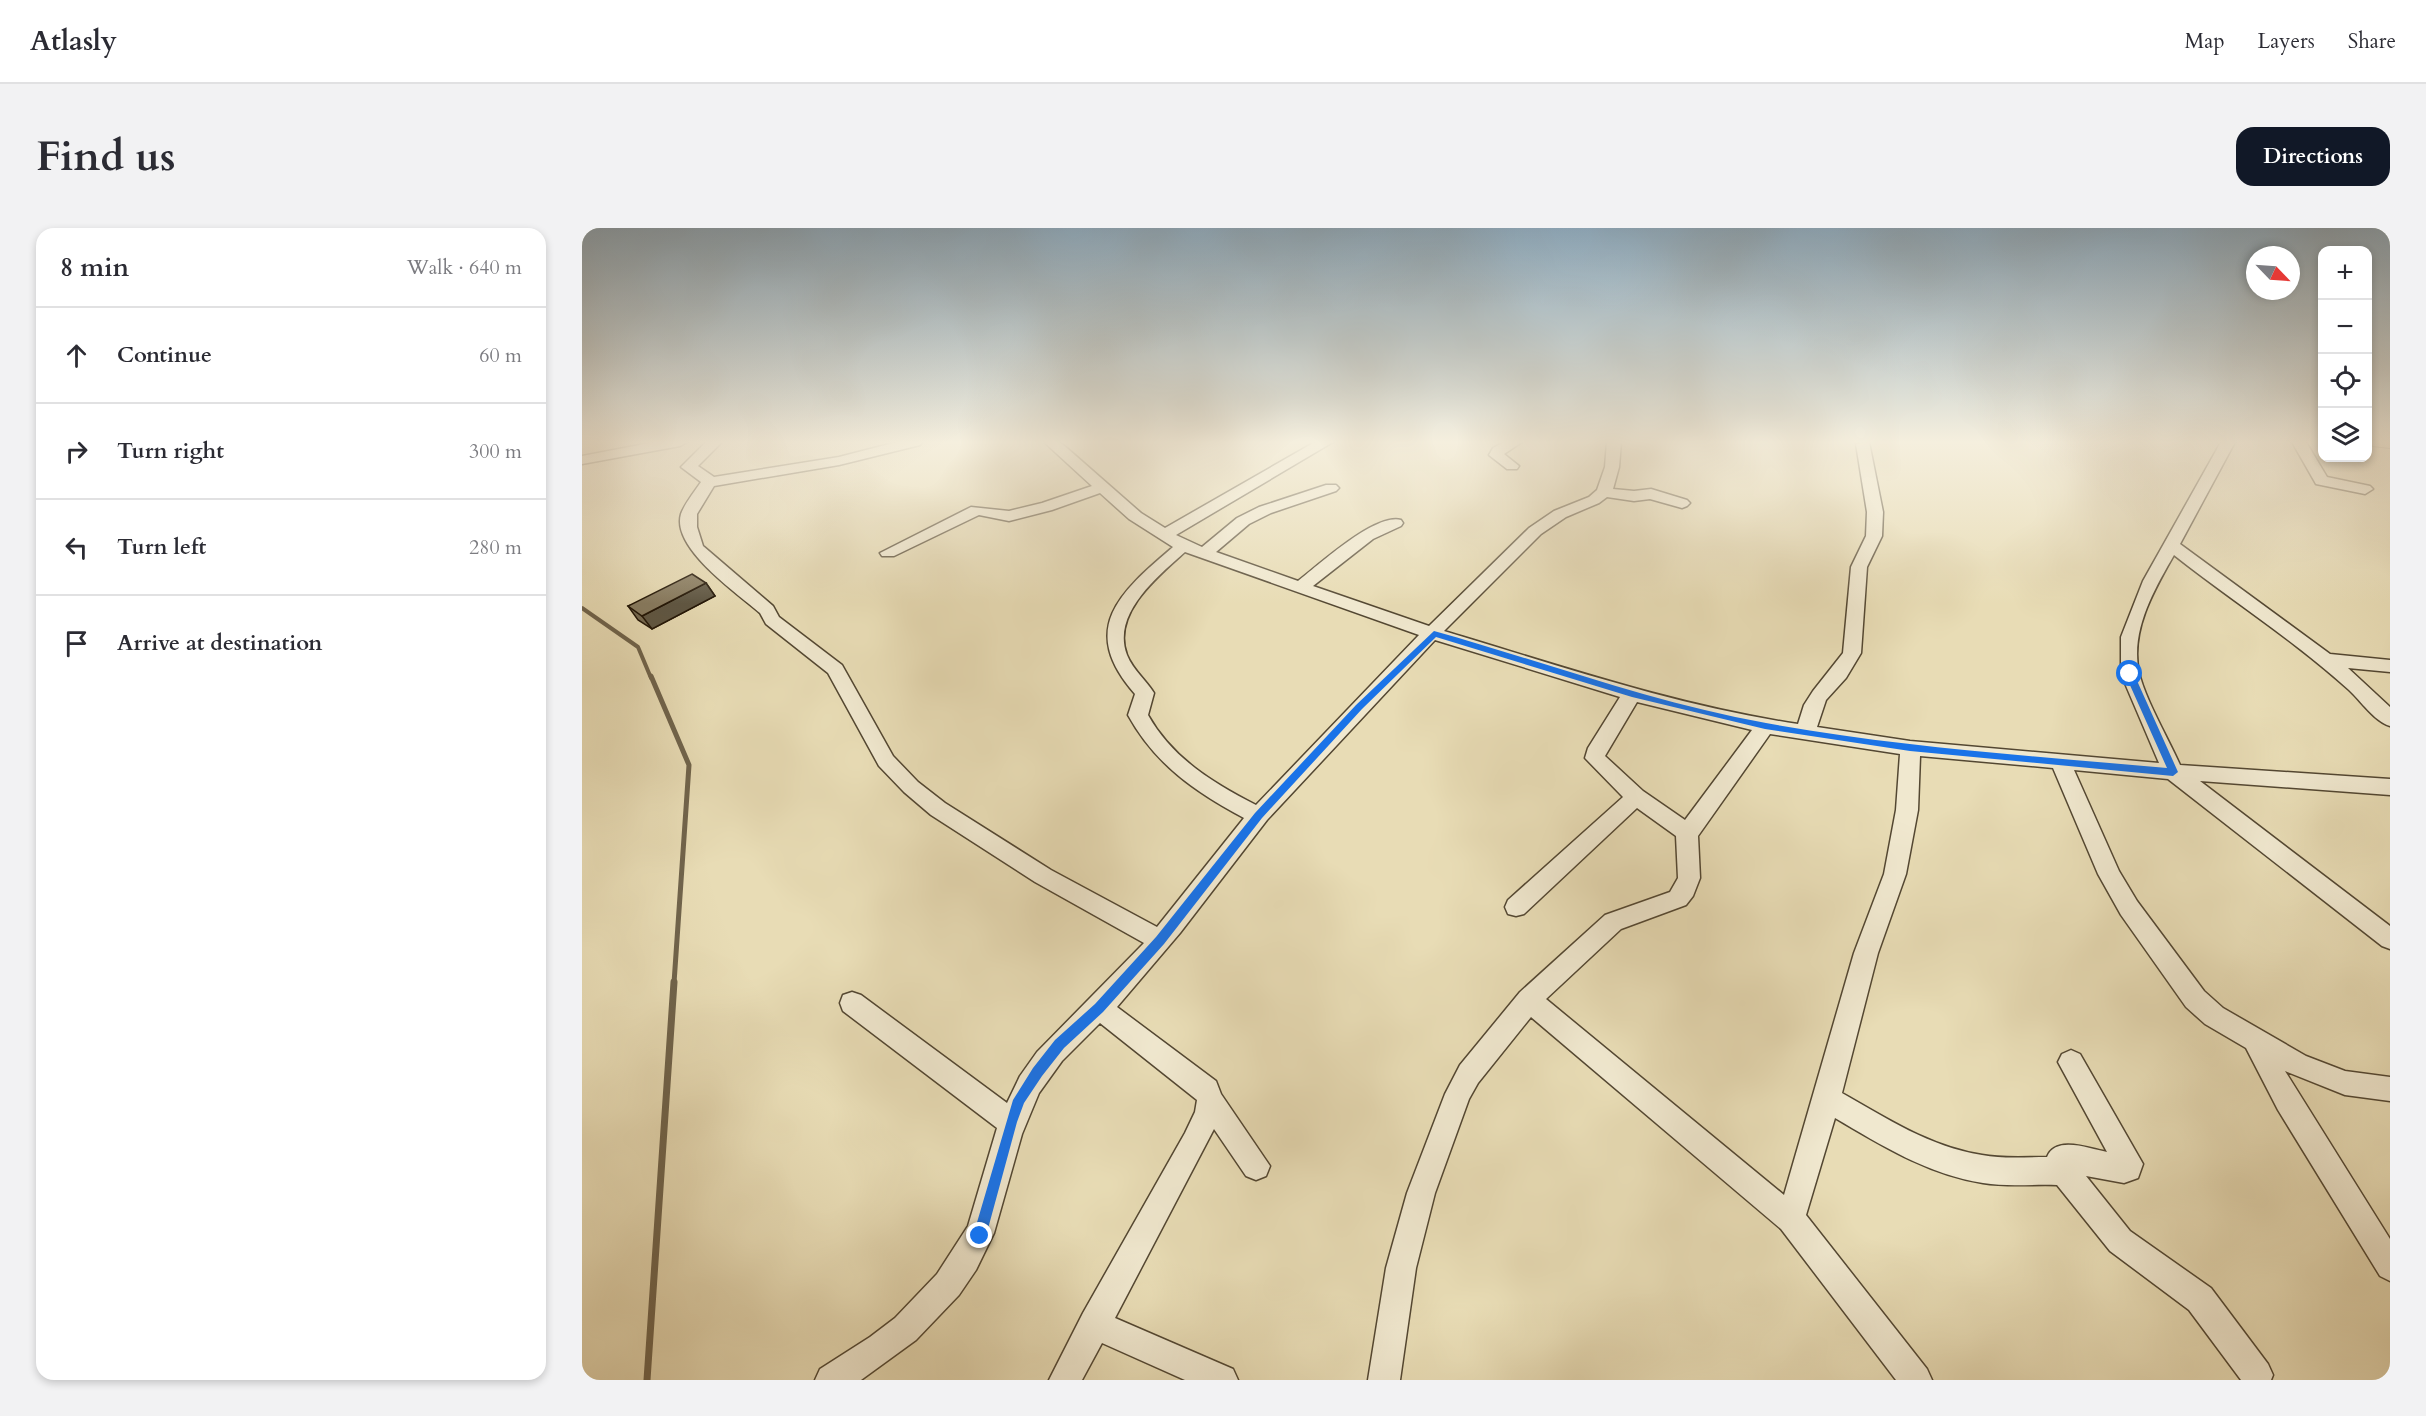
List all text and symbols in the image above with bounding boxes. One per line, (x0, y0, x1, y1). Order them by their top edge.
text: Atlasly (30, 22, 117, 60)
text: Map (2185, 27, 2225, 56)
text: Layers (2258, 27, 2315, 56)
text: Share (2348, 27, 2396, 56)
button: Directions (2236, 127, 2390, 186)
text: Find us (36, 128, 176, 185)
north arrow (2246, 246, 2300, 300)
map controls (2318, 246, 2372, 462)
button: + (2318, 246, 2372, 300)
text: 8 min (60, 250, 129, 285)
text: Walk · 640 m (407, 254, 522, 281)
button: − (2318, 300, 2372, 354)
icon: ahead (60, 339, 93, 372)
text: Continue (117, 340, 212, 370)
text: 60 m (479, 342, 522, 369)
button: locate (2318, 354, 2372, 408)
button: layers (2318, 408, 2372, 462)
icon: right (60, 435, 93, 468)
text: Turn right (117, 436, 224, 466)
text: 300 m (469, 438, 522, 465)
icon: left (60, 531, 93, 564)
text: Turn left (117, 532, 206, 562)
text: 280 m (469, 534, 522, 561)
icon: arrive (60, 627, 93, 660)
text: Arrive at destination (117, 628, 322, 658)
route start (2116, 660, 2142, 686)
route end (966, 1222, 992, 1248)

